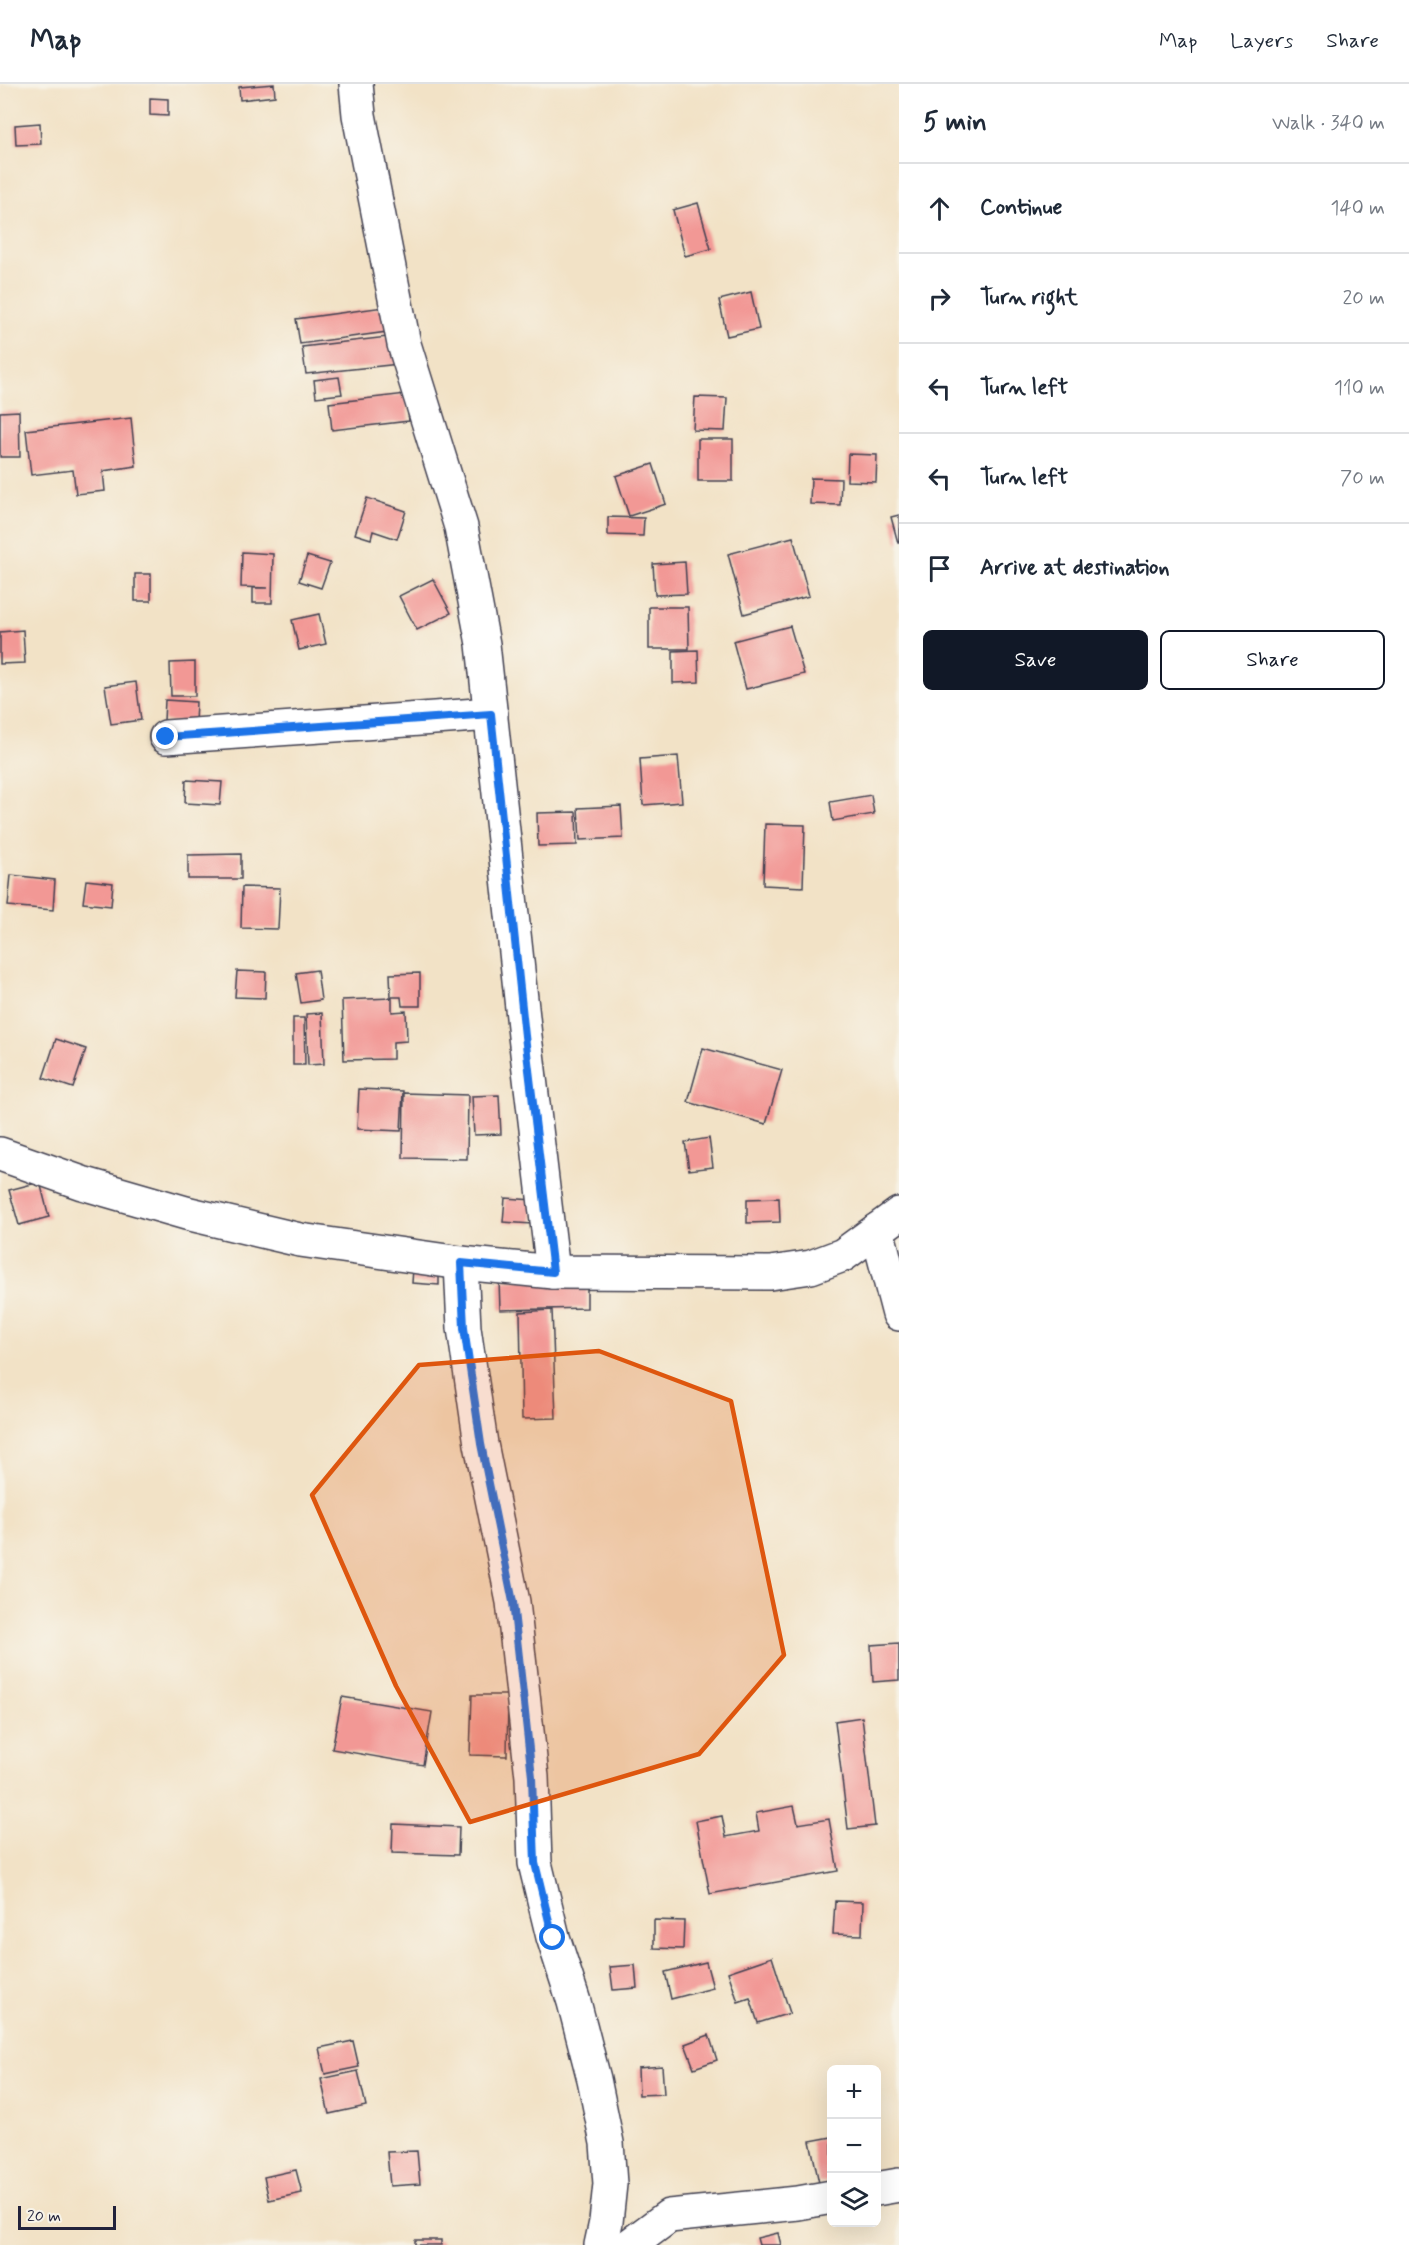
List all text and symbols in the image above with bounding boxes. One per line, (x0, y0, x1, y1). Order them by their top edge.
text: Map (30, 23, 81, 60)
text: Map (1159, 27, 1197, 55)
text: Layers (1230, 27, 1293, 55)
text: Share (1326, 27, 1379, 55)
text: 5 min (923, 106, 987, 140)
text: Walk · 340 m (1272, 110, 1385, 137)
icon: ahead (923, 192, 956, 225)
text: Continue (980, 194, 1062, 222)
text: 140 m (1331, 195, 1385, 222)
icon: right (923, 282, 956, 315)
text: Turn right (980, 284, 1078, 312)
text: 20 m (1342, 285, 1385, 312)
icon: left (923, 372, 956, 405)
text: Turn left (980, 374, 1068, 402)
text: 110 m (1334, 375, 1385, 402)
icon: left (923, 462, 956, 495)
text: Turn left (980, 464, 1068, 492)
text: 70 m (1340, 465, 1385, 492)
icon: arrive (923, 552, 956, 585)
text: Arrive at destination (980, 554, 1170, 582)
button: Save (923, 630, 1148, 690)
button: Share (1160, 630, 1385, 690)
route end (152, 723, 178, 749)
route start (539, 1924, 565, 1950)
map controls (827, 2065, 881, 2227)
button: + (827, 2065, 881, 2119)
button: − (827, 2119, 881, 2173)
button: layers (827, 2173, 881, 2227)
scale bar (18, 2203, 116, 2230)
text: 20 m (27, 2206, 61, 2227)

